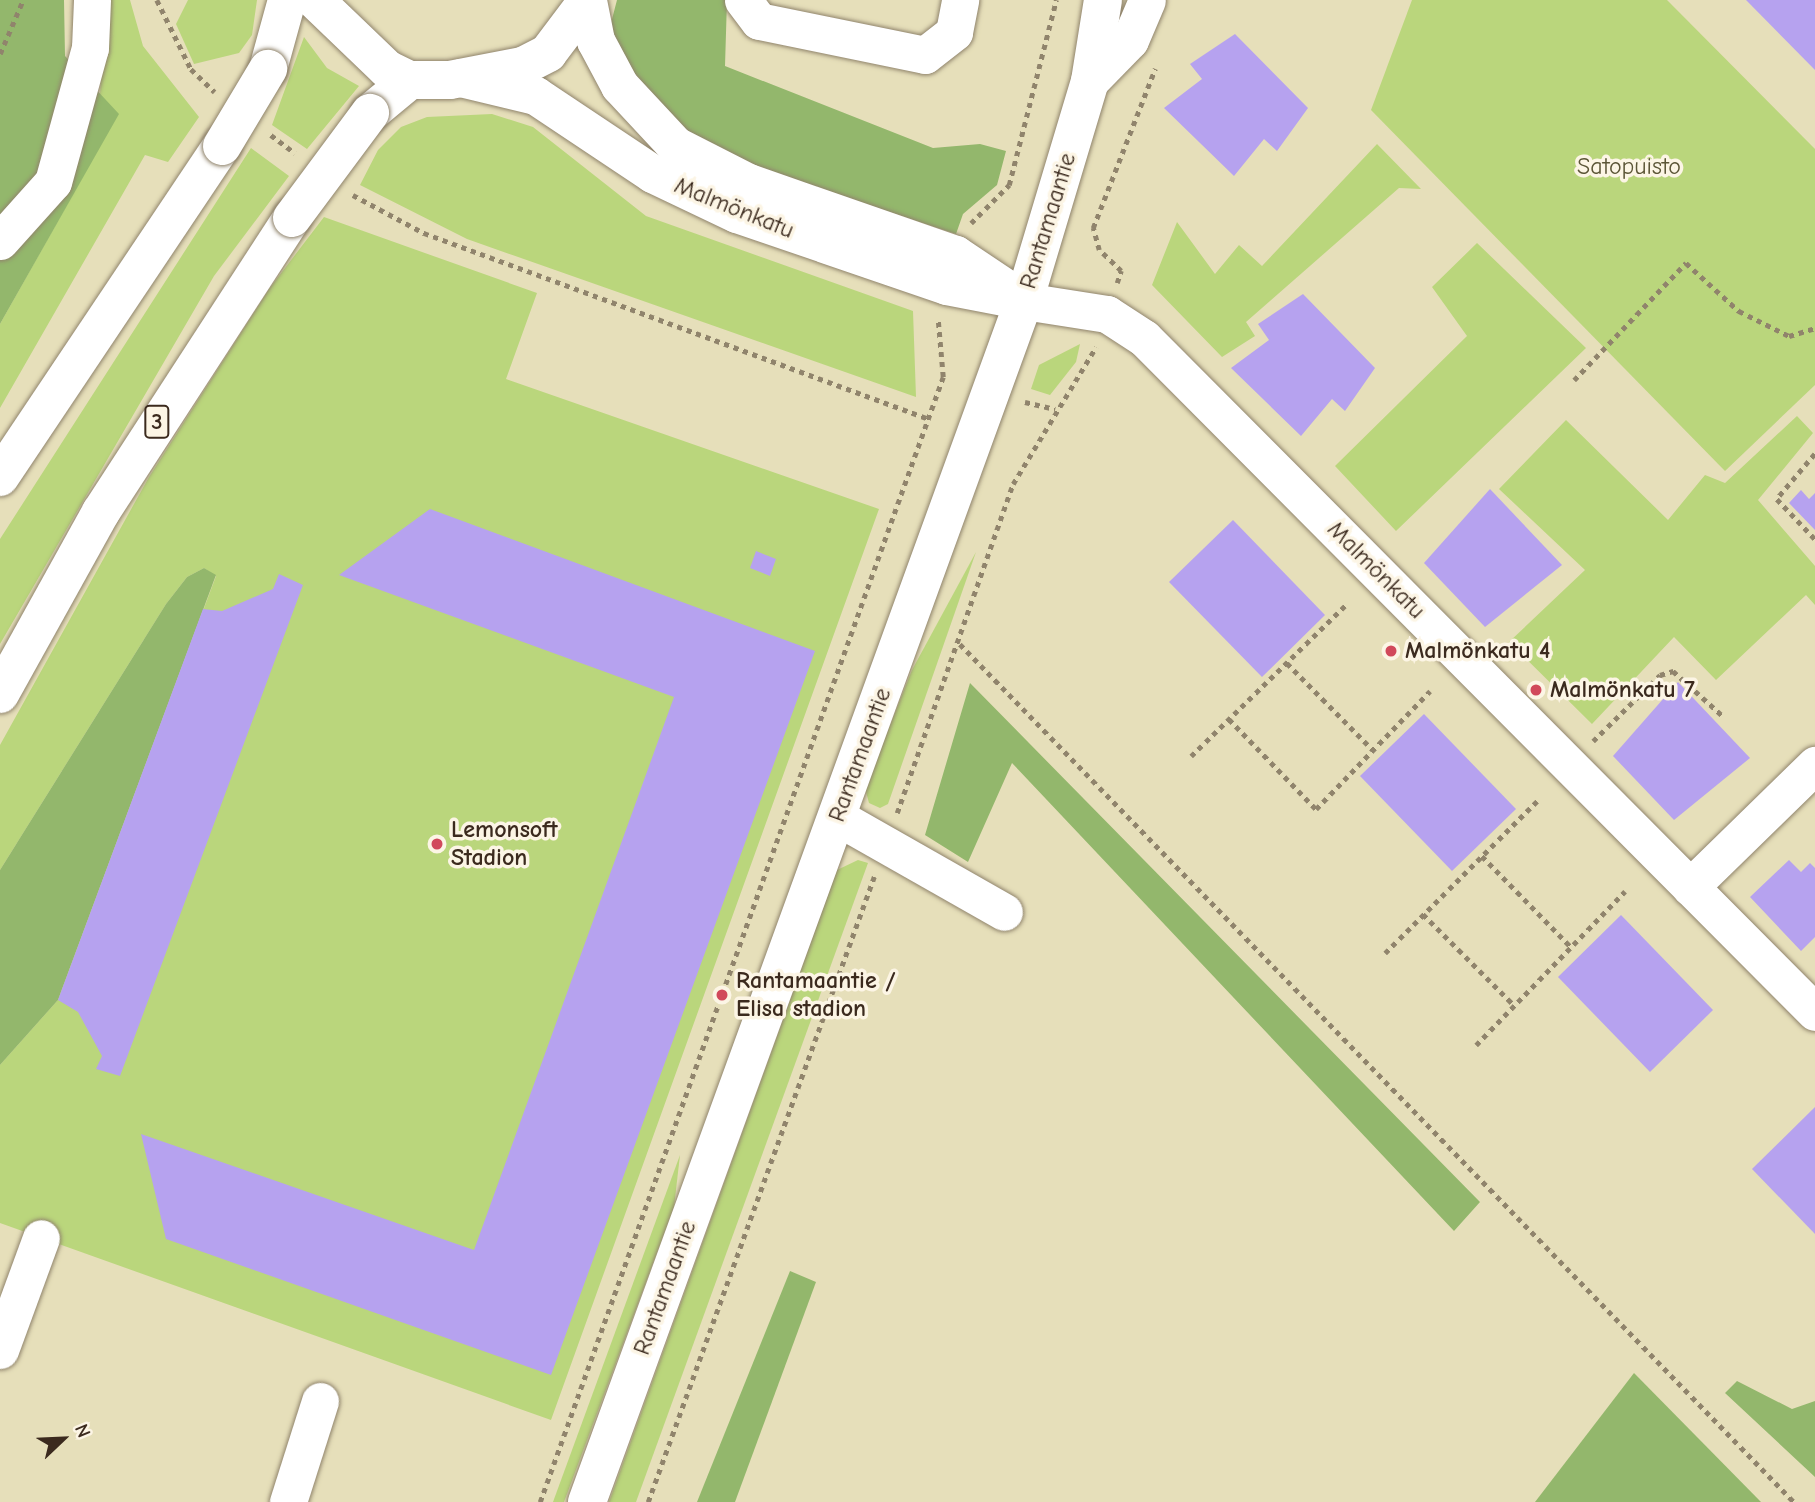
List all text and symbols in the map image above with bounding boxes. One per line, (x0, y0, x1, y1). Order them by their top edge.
street label: Rantamaantie (1014, 150, 1082, 292)
park label: Satopuisto (1577, 153, 1681, 181)
street label: Malmönkatu (670, 171, 798, 245)
road number: 3 (143, 402, 171, 442)
street label: Malmönkatu (1321, 515, 1431, 625)
place label: Malmönkatu 4 (1405, 637, 1550, 665)
marker: Malmönkatu 4 (1383, 643, 1399, 659)
place label: Malmönkatu 7 (1550, 676, 1695, 704)
marker: Malmönkatu 7 (1528, 682, 1544, 698)
street label: Rantamaantie (822, 684, 898, 826)
place label: Lemonsoft Stadion (451, 816, 558, 872)
marker: Lemonsoft Stadion (429, 836, 445, 852)
place label: Rantamaantie / Elisa stadion (736, 967, 896, 1023)
marker: Rantamaantie / Elisa stadion (714, 987, 730, 1003)
street label: Rantamaantie (627, 1217, 703, 1359)
north arrow (28, 1404, 98, 1474)
text: N (70, 1421, 95, 1441)

